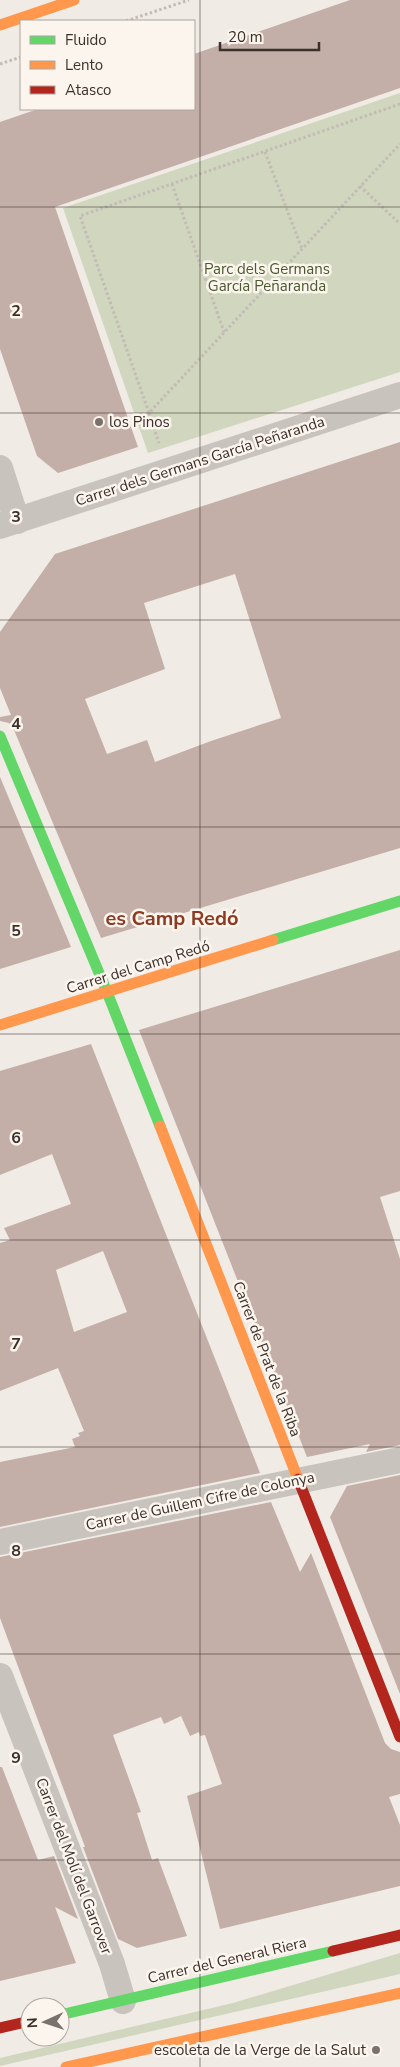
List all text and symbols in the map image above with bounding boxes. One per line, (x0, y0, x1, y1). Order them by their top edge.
legend (20, 20, 195, 110)
scale bar (220, 20, 319, 52)
text: 20 m (228, 27, 263, 47)
text: Fluido (65, 30, 107, 50)
text: Lento (65, 55, 103, 75)
text: Atasco (65, 80, 111, 100)
park label: Parc dels Germans García Peñaranda (204, 259, 330, 296)
text: 2 (11, 300, 21, 322)
street label: Carrer dels Germans García Peñaranda (73, 411, 327, 511)
place label: los Pinos (109, 412, 170, 432)
marker: los Pinos (93, 416, 105, 428)
text: 3 (11, 506, 21, 528)
text: 4 (11, 713, 21, 735)
district label: es Camp Redó (106, 905, 238, 932)
text: 5 (11, 920, 21, 942)
street label: Carrer del Camp Redó (64, 936, 212, 998)
text: 6 (11, 1127, 21, 1149)
street label: Carrer de Prat de la Riba (228, 1278, 306, 1440)
text: 7 (11, 1333, 21, 1355)
street label: Carrer de Guillem Cifre de Colonya (84, 1467, 316, 1535)
text: 8 (11, 1540, 21, 1562)
text: 9 (11, 1747, 21, 1769)
street label: Carrer del Molí del Garrover (31, 1775, 117, 1958)
street label: Carrer del General Riera (146, 1932, 308, 1988)
north arrow (20, 1997, 70, 2047)
text: N (23, 2017, 42, 2028)
place label: escoleta de la Verge de la Salut (154, 2040, 367, 2060)
marker: escoleta de la Verge de la Salut (370, 2044, 382, 2056)

